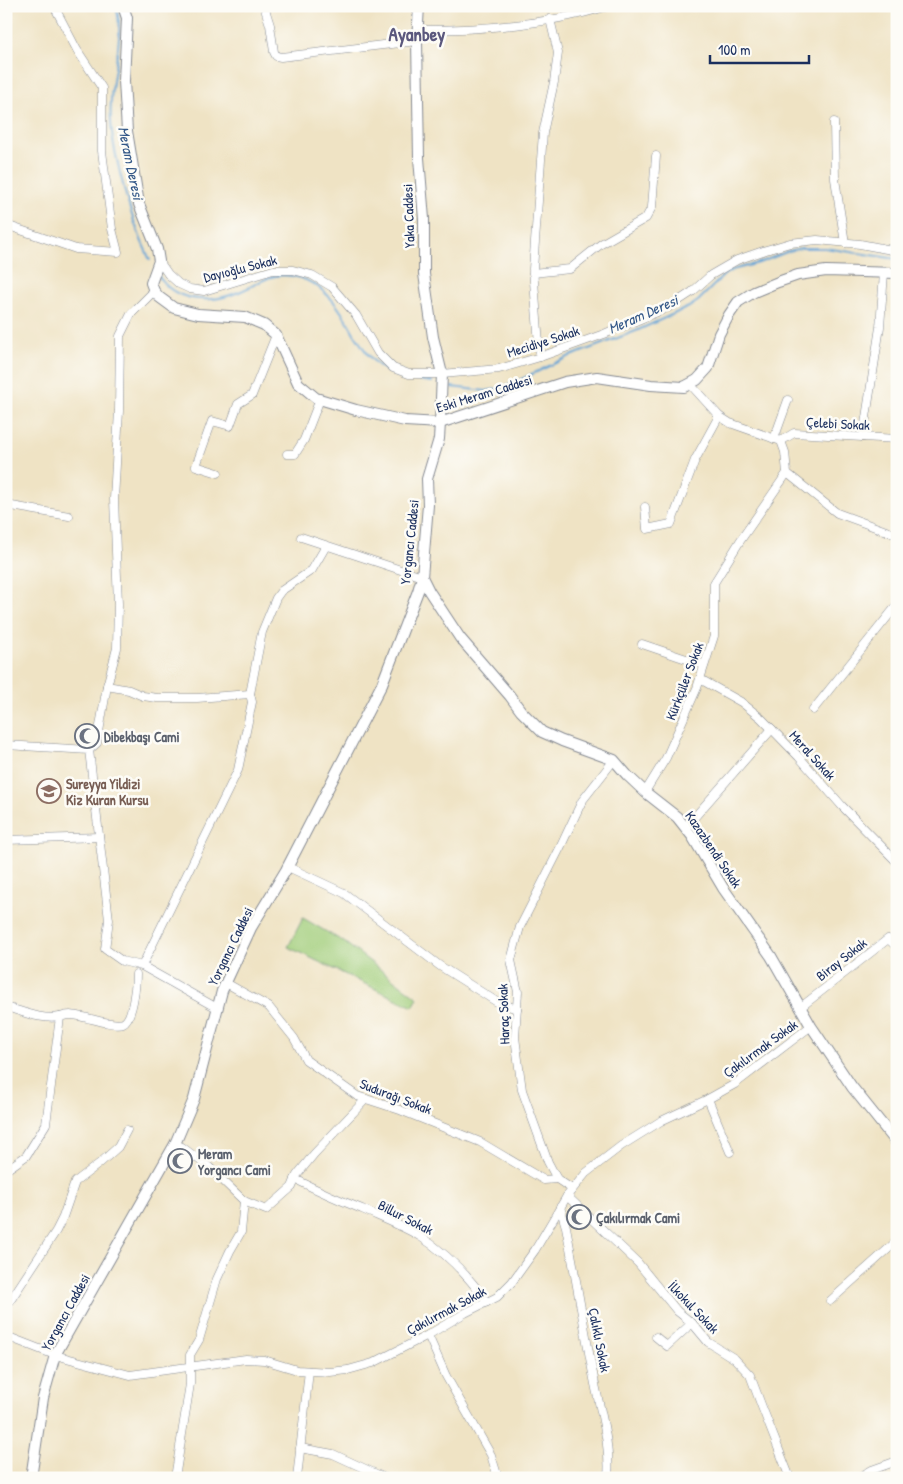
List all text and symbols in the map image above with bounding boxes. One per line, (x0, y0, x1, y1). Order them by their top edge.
district label: Ayanbey (389, 21, 445, 48)
scale bar (710, 32, 809, 64)
text: 100 m (718, 39, 751, 60)
water label: Meram Deresi (113, 125, 149, 203)
street label: Yaka Caddesi (397, 184, 419, 248)
street label: Dayıoğlu Sokak (201, 250, 279, 287)
water label: Meram Deresi (605, 289, 683, 339)
street label: Mecidiye Sokak (504, 320, 582, 363)
street label: Eski Meram Caddesi (434, 369, 534, 417)
street label: Çelebi Sokak (806, 412, 871, 434)
street label: Yorgancı Caddesi (395, 499, 424, 585)
street label: Kürkçüler Sokak (660, 639, 708, 723)
mosque icon: Dibekbaşı Cami (74, 723, 100, 749)
street label: Meral Sokak (786, 726, 841, 784)
place label: Dibekbaşı Cami (104, 727, 180, 746)
place label: Sureyya Yildizi Kiz Kuran Kursu (66, 774, 149, 809)
school or university icon: Sureyya Yildizi Kiz Kuran Kursu (36, 778, 62, 804)
street label: Kazazbendi Sokak (681, 807, 747, 891)
street label: Yorgancı Caddesi (203, 904, 258, 989)
street label: Biray Sokak (812, 933, 871, 986)
street label: Haraç Sokak (492, 983, 514, 1045)
street label: Çakılırmak Sokak (719, 1014, 801, 1081)
street label: Sudurağı Sokak (357, 1074, 435, 1119)
place label: Meram Yorgancı Cami (198, 1144, 271, 1181)
mosque icon: Meram Yorgancı Cami (167, 1148, 193, 1174)
street label: Billur Sokak (375, 1195, 437, 1239)
mosque icon: Çakılırmak Cami (566, 1204, 592, 1230)
place label: Çakılırmak Cami (596, 1208, 680, 1227)
street label: Yorgancı Caddesi (36, 1270, 95, 1354)
street label: İlkokul Sokak (664, 1277, 724, 1337)
street label: Çakılırmak Sokak (403, 1281, 489, 1339)
street label: Çalıklı Sokak (584, 1306, 616, 1374)

